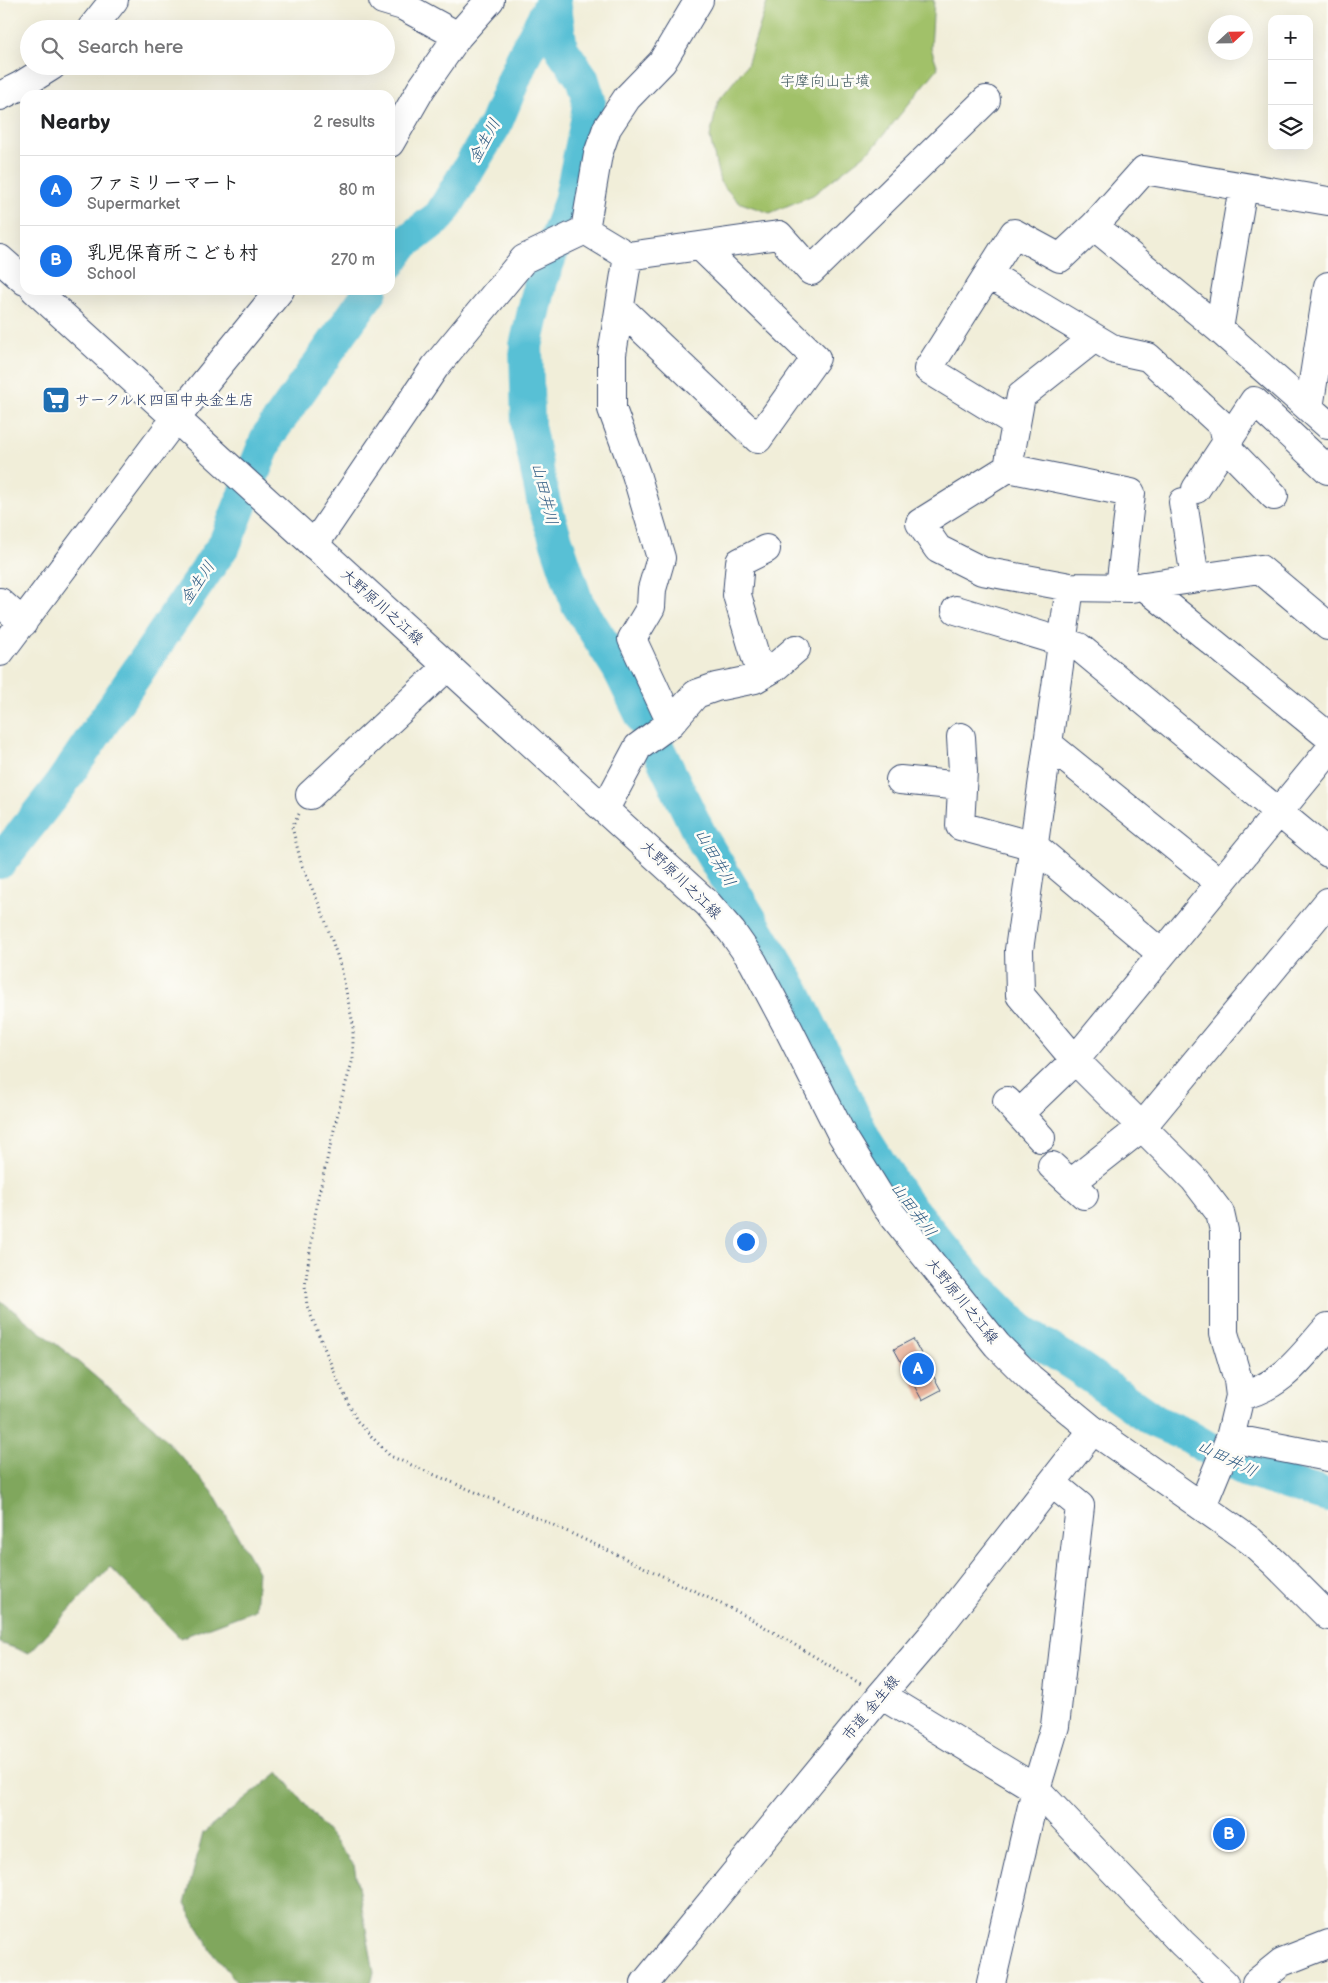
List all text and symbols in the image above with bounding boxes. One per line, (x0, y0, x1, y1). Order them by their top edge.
north arrow (1208, 15, 1253, 60)
map controls (1268, 15, 1313, 150)
button: + (1268, 15, 1313, 60)
search box (20, 20, 395, 75)
icon: search (38, 34, 66, 62)
text: Search here (78, 36, 183, 59)
button: − (1268, 60, 1313, 105)
park label: 宇摩向山古墳 (780, 72, 870, 91)
button: layers (1268, 105, 1313, 150)
text: Nearby (40, 110, 110, 135)
text: 2 results (313, 113, 375, 132)
water label: 金生川 (465, 115, 505, 167)
text: ファミリーマート (87, 172, 240, 195)
text: A (51, 181, 61, 200)
text: 80 m (339, 181, 375, 200)
text: Supermarket (87, 195, 180, 214)
text: 乳児保育所こども村 (87, 242, 258, 265)
text: B (50, 251, 62, 270)
text: 270 m (331, 251, 375, 270)
text: School (87, 265, 136, 284)
supermarket icon: サークルＫ四国中央金生店 (41, 385, 71, 415)
place label: サークルＫ四国中央金生店 (75, 391, 254, 410)
water label: 山田井川 (527, 461, 561, 527)
water label: 金生川 (177, 558, 219, 608)
street label: 大野原川之江線 (337, 565, 427, 649)
water label: 山田井川 (691, 826, 739, 890)
street label: 大野原川之江線 (637, 837, 725, 923)
water label: 山田井川 (886, 1179, 940, 1241)
your location (733, 1229, 759, 1255)
street label: 大野原川之江線 (922, 1254, 1002, 1348)
pin: A (902, 1350, 934, 1388)
water label: 山田井川 (1194, 1436, 1260, 1482)
street label: 市道 金生線 (838, 1672, 904, 1744)
pin: B (1213, 1815, 1245, 1853)

